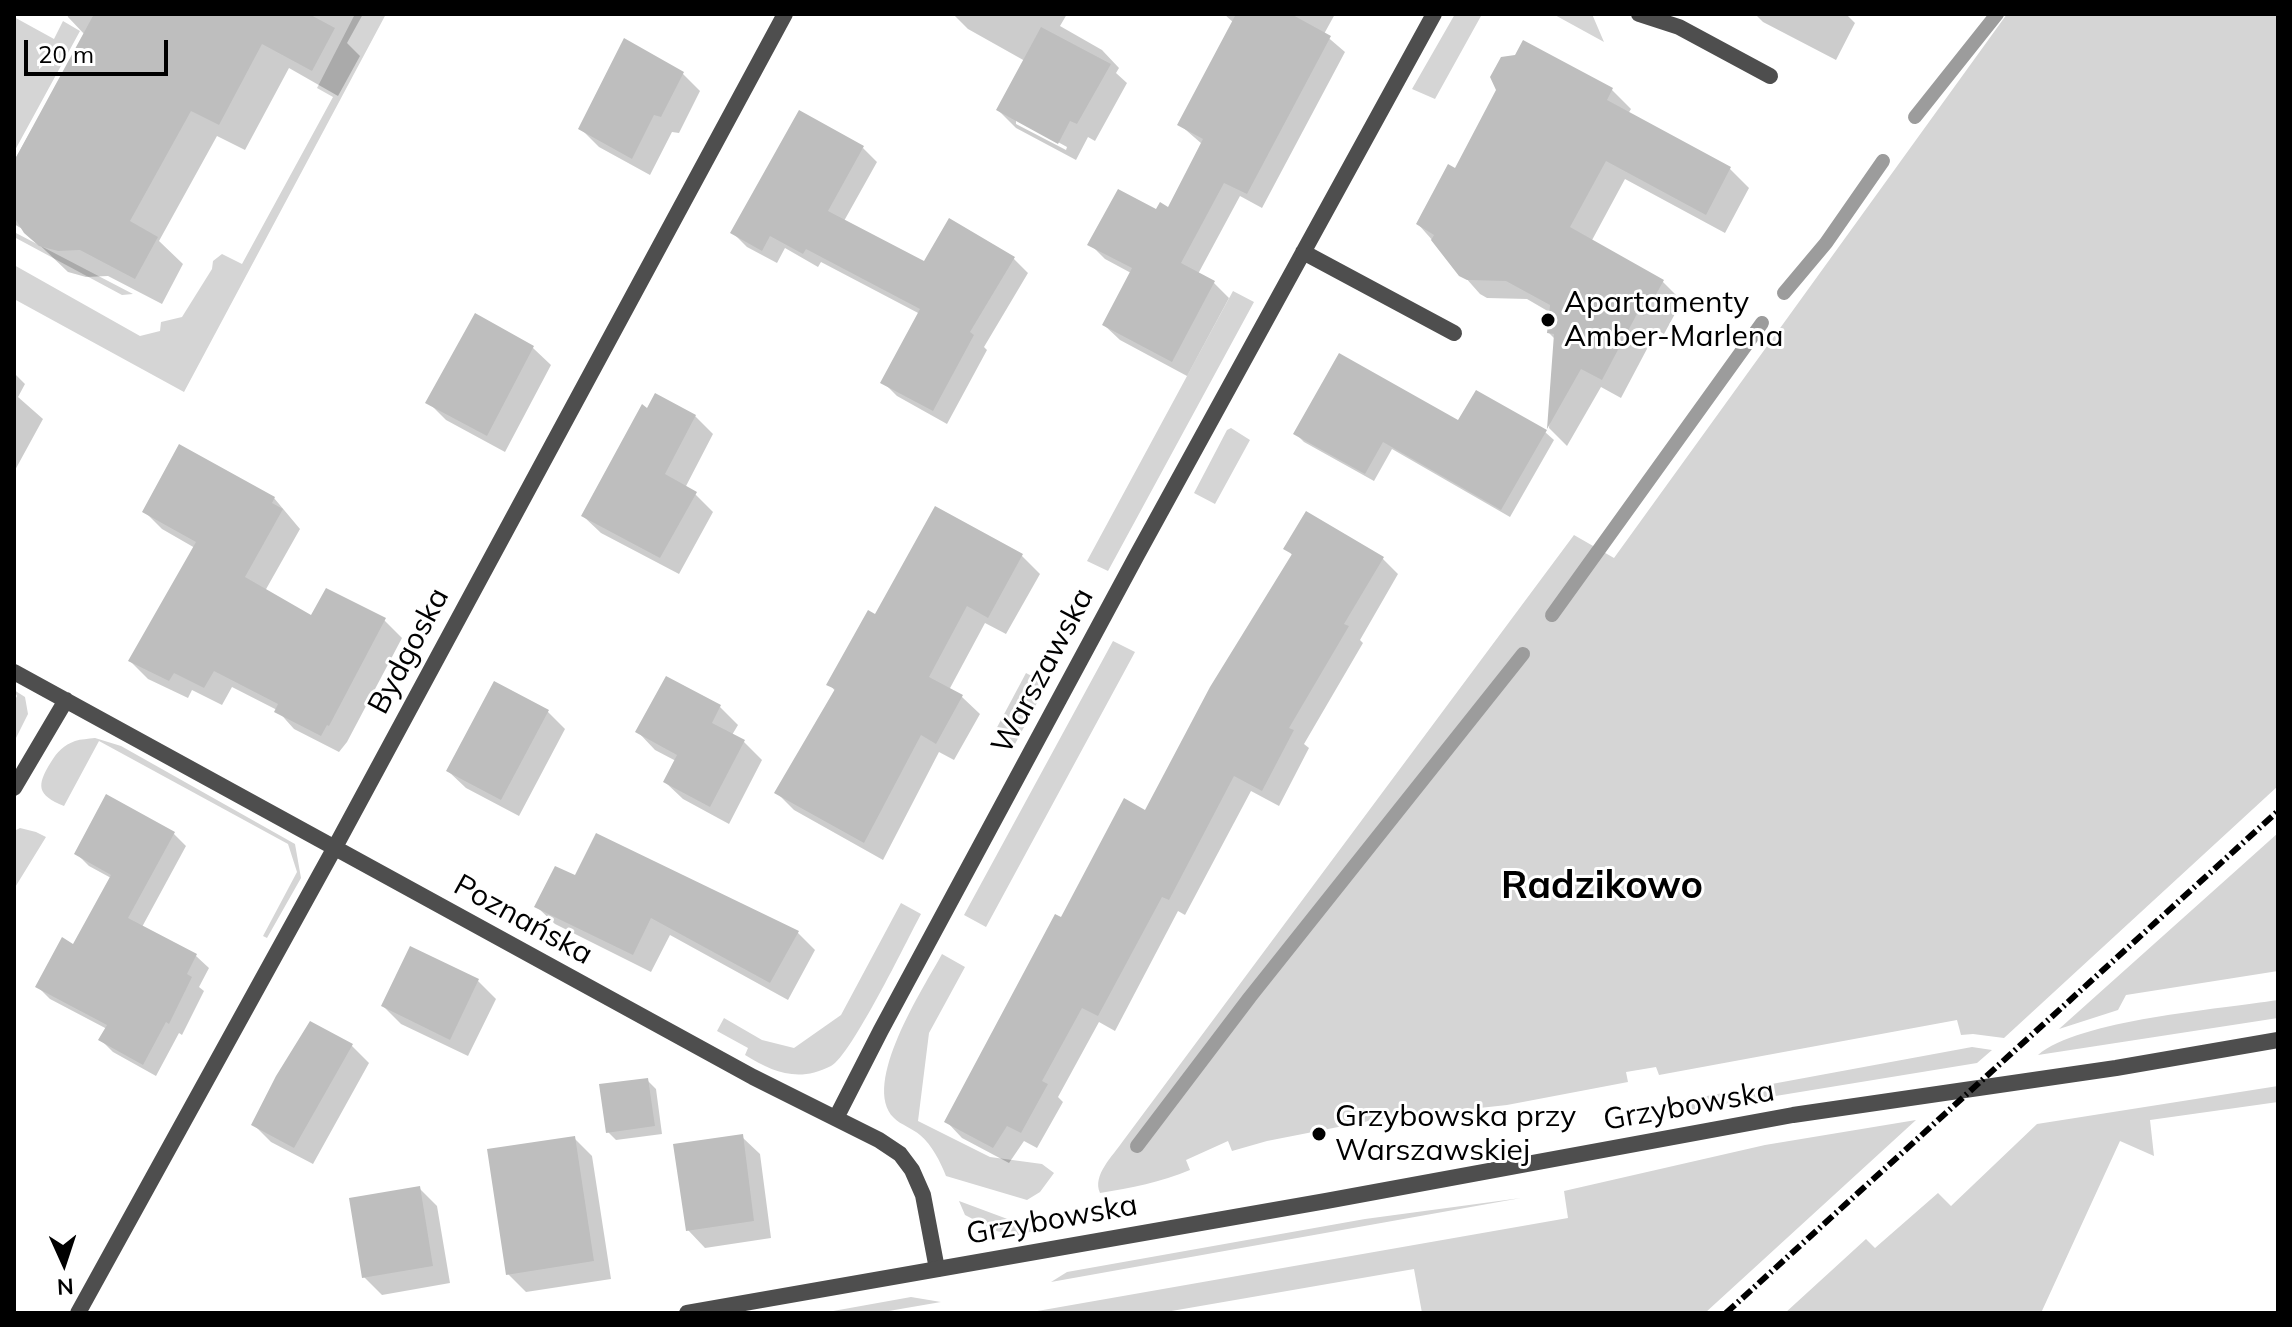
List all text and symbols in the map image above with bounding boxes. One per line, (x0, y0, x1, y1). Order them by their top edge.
scale bar (28, 24, 172, 74)
text: 20 m (38, 39, 94, 69)
place label: Apartamenty Amber-Marlena (1564, 285, 1783, 356)
marker: Apartamenty Amber-Marlena (1539, 311, 1557, 329)
street label: Bydgoska (361, 582, 457, 720)
street label: Warszawska (984, 582, 1102, 760)
district label: Radzikowo (1501, 864, 1703, 910)
street label: Poznańska (447, 867, 599, 973)
street label: Grzybowska (1601, 1073, 1777, 1139)
place label: Grzybowska przy Warszawskiej (1335, 1099, 1576, 1170)
marker: Grzybowska przy Warszawskiej (1310, 1125, 1328, 1143)
street label: Grzybowska (964, 1187, 1140, 1253)
north arrow (24, 1223, 104, 1303)
text: N (56, 1273, 74, 1301)

